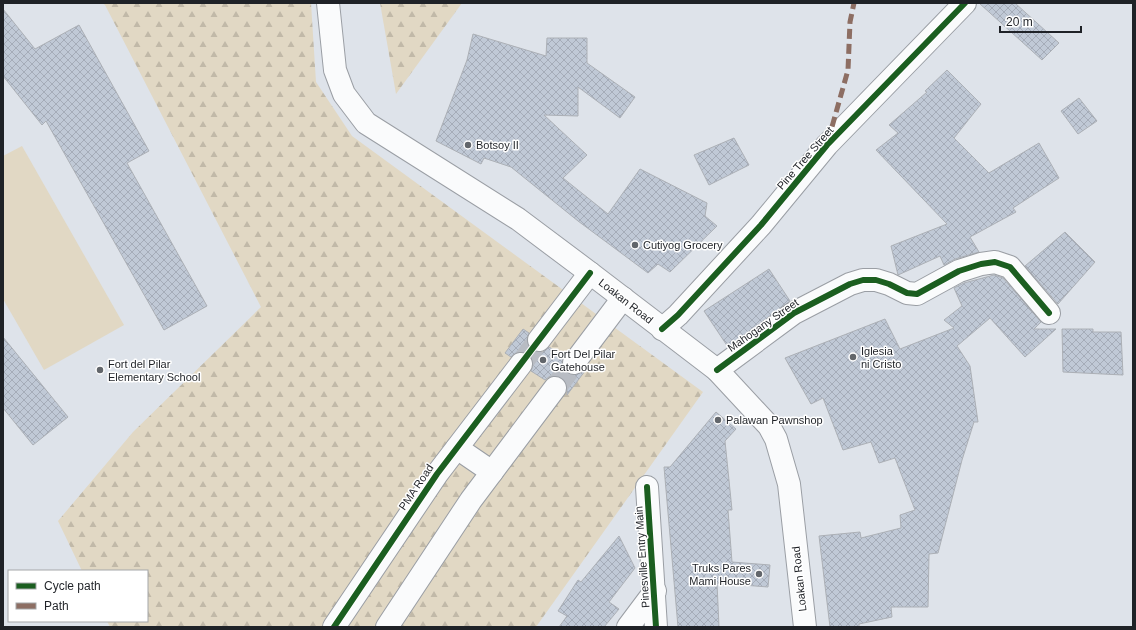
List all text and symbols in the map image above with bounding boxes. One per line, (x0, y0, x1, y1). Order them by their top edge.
scale bar (1000, 8, 1081, 34)
text: 20 m (1006, 15, 1033, 29)
street label: Pine Tree Street (774, 124, 836, 192)
place label: Botsoy II (476, 139, 519, 151)
marker: Botsoy II (463, 140, 473, 150)
place label: Cutiyog Grocery (643, 239, 723, 251)
marker: Cutiyog Grocery (630, 240, 640, 250)
street label: Loakan Road (597, 276, 655, 326)
street label: Mahogany Street (725, 296, 801, 354)
place label: Iglesia ni Cristo (861, 345, 901, 370)
place label: Fort Del Pilar Gatehouse (551, 348, 616, 373)
marker: Iglesia ni Cristo (848, 352, 858, 362)
marker: Fort Del Pilar Gatehouse (538, 355, 548, 365)
place label: Fort del Pilar Elementary School (108, 358, 200, 383)
marker: Fort del Pilar Elementary School (95, 365, 105, 375)
place label: Palawan Pawnshop (726, 414, 823, 426)
marker: Palawan Pawnshop (713, 415, 723, 425)
street label: PMA Road (396, 462, 436, 512)
street label: Pinesville Entry Main (632, 506, 652, 608)
street label: Loakan Road (790, 546, 808, 612)
place label: Truks Pares Mami House (689, 562, 751, 587)
marker: Truks Pares Mami House (754, 569, 764, 579)
legend (8, 570, 148, 622)
text: Cycle path (44, 579, 101, 593)
text: Path (44, 599, 69, 613)

